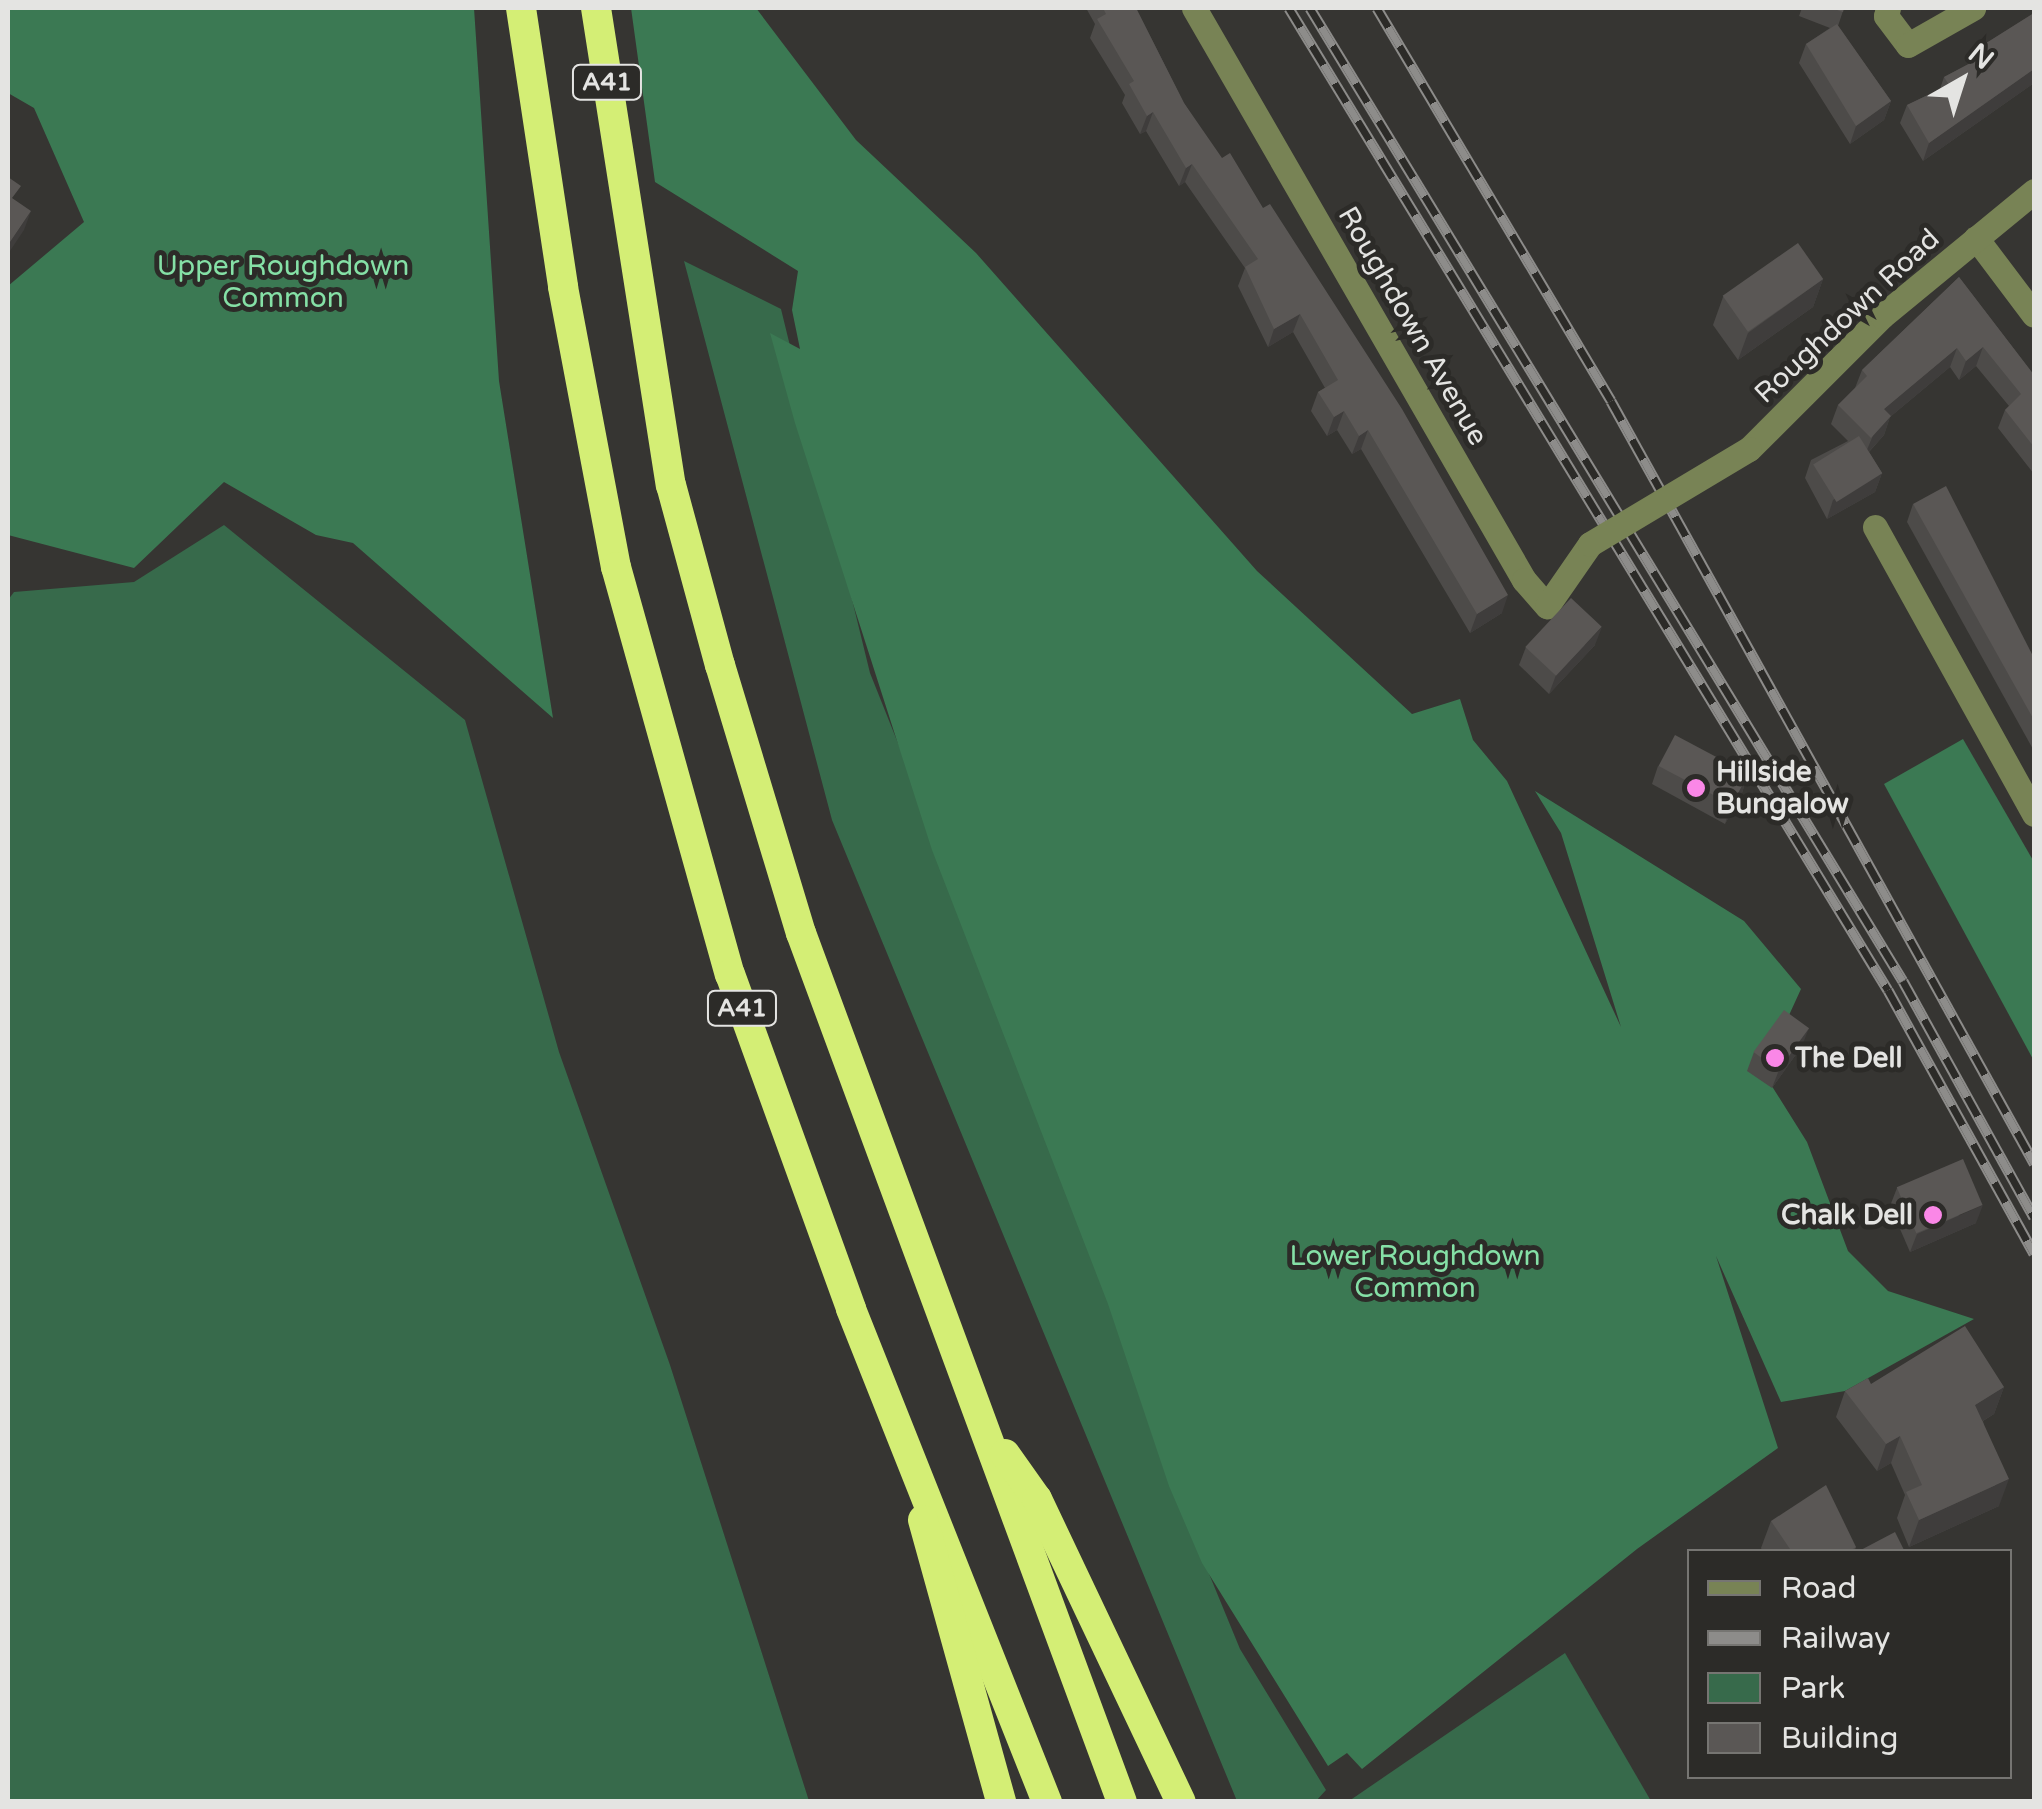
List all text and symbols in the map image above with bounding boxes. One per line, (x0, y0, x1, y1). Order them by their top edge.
north arrow (1912, 30, 2012, 130)
text: N (1961, 36, 2000, 77)
road number: A41 (570, 62, 644, 102)
street label: Roughdown Avenue (1331, 201, 1495, 451)
street label: Roughdown Road (1748, 222, 1946, 410)
park label: Upper Roughdown Common (157, 249, 409, 315)
place label: Hillside Bungalow (1716, 755, 1849, 821)
marker: Hillside Bungalow (1685, 777, 1707, 799)
road number: A41 (704, 988, 780, 1028)
place label: The Dell (1795, 1041, 1902, 1075)
marker: The Dell (1764, 1047, 1786, 1069)
place label: Chalk Dell (1781, 1198, 1913, 1232)
marker: Chalk Dell (1922, 1204, 1944, 1226)
park label: Lower Roughdown Common (1289, 1239, 1541, 1305)
legend (1687, 1549, 2012, 1779)
text: Road (1781, 1570, 1856, 1607)
text: Railway (1781, 1620, 1890, 1657)
text: Park (1781, 1670, 1845, 1707)
text: Building (1781, 1720, 1898, 1757)

